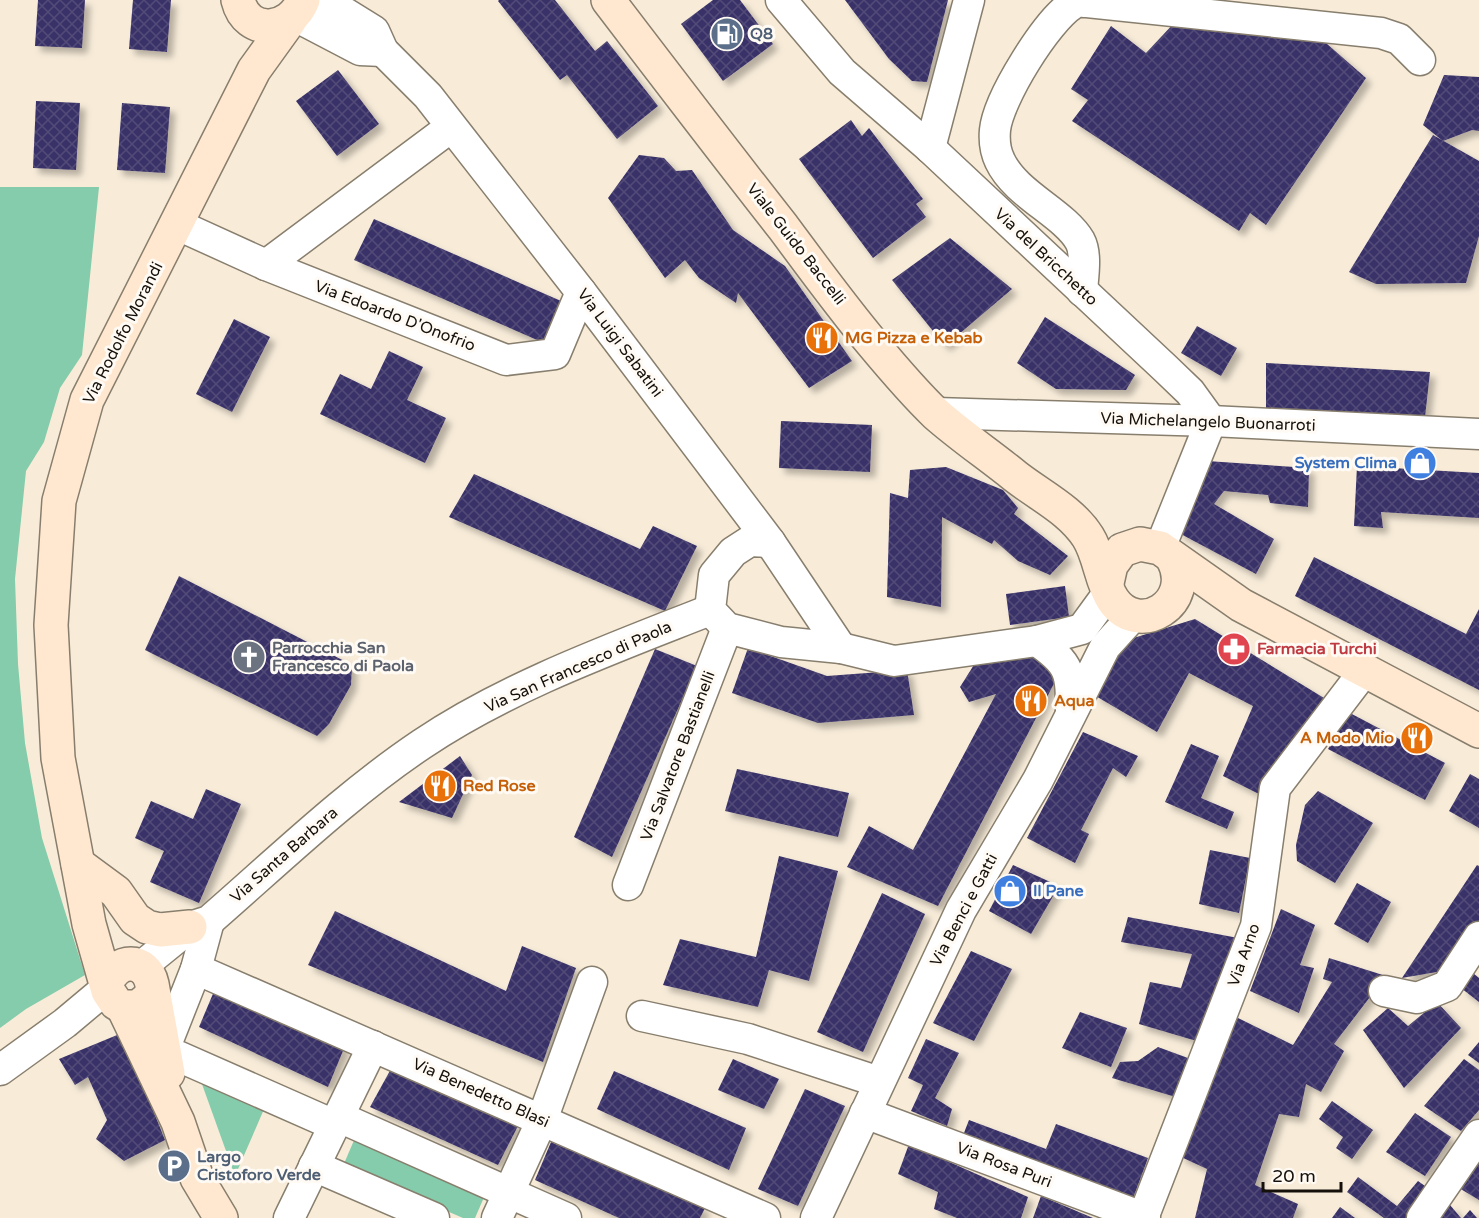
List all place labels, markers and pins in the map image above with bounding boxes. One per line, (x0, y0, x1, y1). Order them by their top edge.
fuel station icon: Q8 (709, 16, 745, 52)
place label: Q8 (750, 24, 773, 44)
restaurant icon: MG Pizza e Kebab (804, 320, 840, 356)
place label: MG Pizza e Kebab (845, 328, 983, 348)
shop icon: System Clima (1402, 445, 1438, 481)
place label: System Clima (1295, 453, 1397, 473)
pharmacy icon: Farmacia Turchi (1216, 631, 1252, 667)
place label: Parrocchia San Francesco di Paola (272, 638, 414, 676)
church icon: Parrocchia San Francesco di Paola (231, 639, 267, 675)
place label: Farmacia Turchi (1257, 639, 1377, 659)
restaurant icon: Aqua (1013, 683, 1049, 719)
place label: Aqua (1054, 691, 1095, 711)
restaurant icon: A Modo Mio (1399, 720, 1435, 756)
place label: A Modo Mio (1300, 728, 1394, 748)
restaurant icon: Red Rose (422, 768, 458, 804)
place label: Red Rose (463, 776, 536, 796)
shop icon: Il Pane (992, 873, 1028, 909)
place label: Il Pane (1033, 881, 1084, 901)
place label: Largo Cristoforo Verde (197, 1147, 321, 1185)
parking icon: Largo Cristoforo Verde (156, 1148, 192, 1184)

